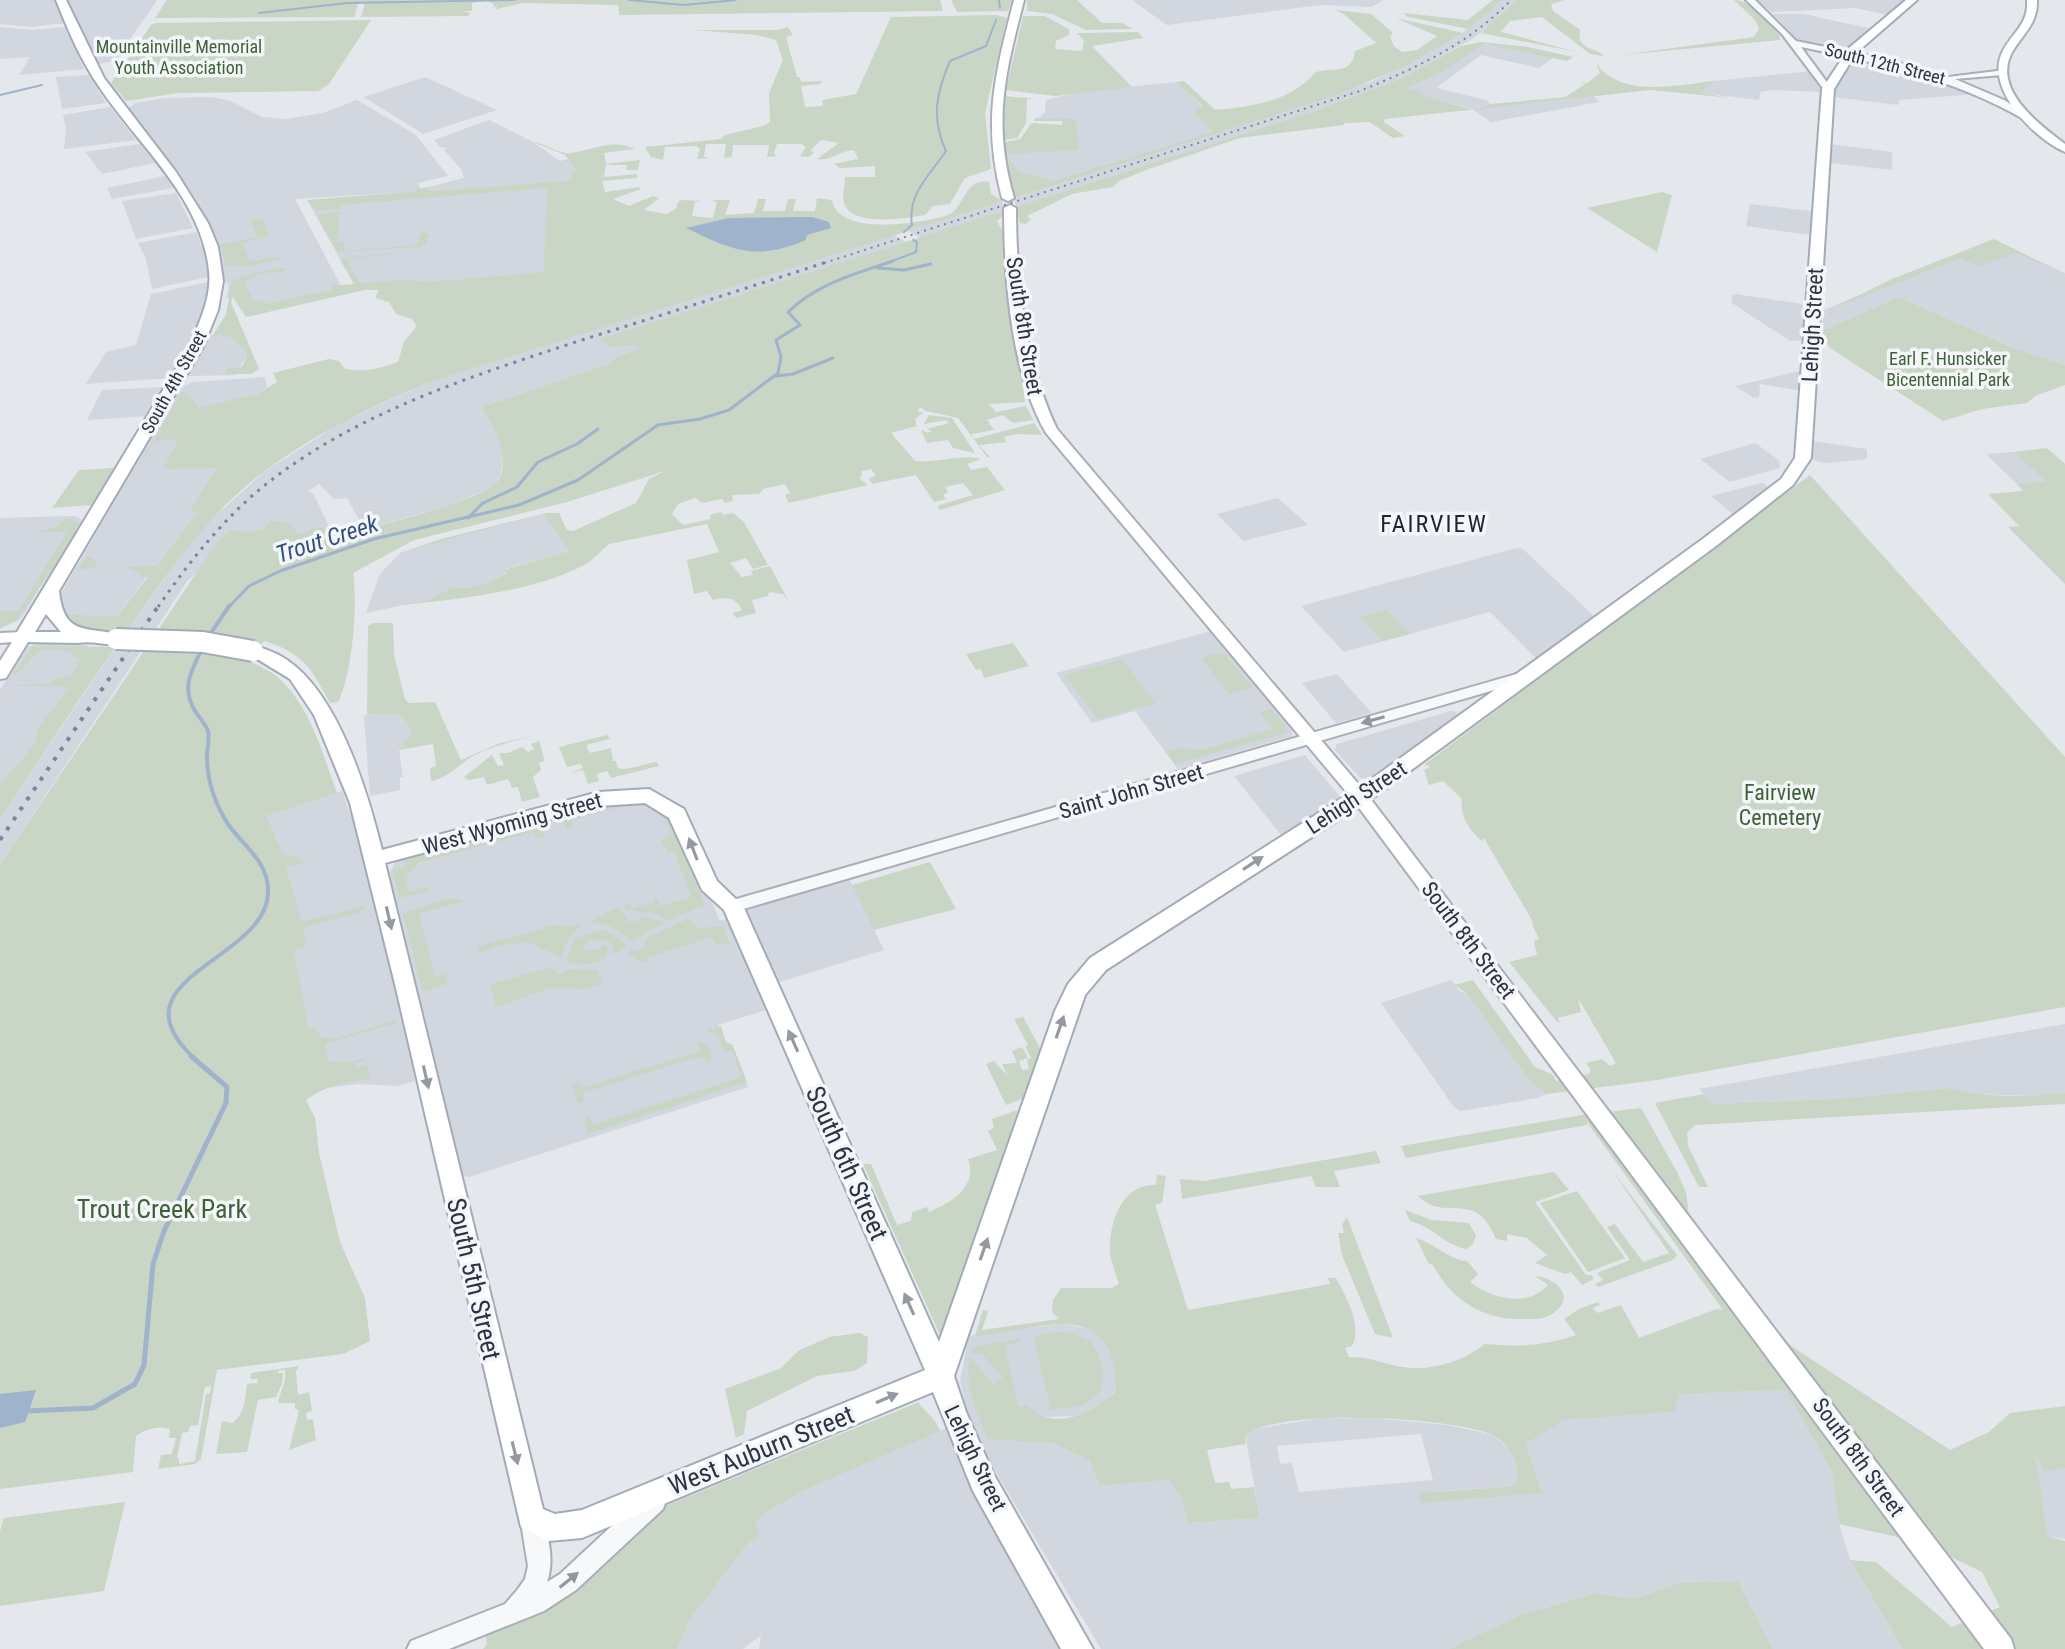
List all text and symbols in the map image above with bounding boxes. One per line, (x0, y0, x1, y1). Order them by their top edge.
park label: Mountainville Memorial Youth Association (96, 36, 262, 78)
street label: South 12th Street (1823, 38, 1947, 89)
street label: South 8th Street (1001, 255, 1048, 397)
street label: Lehigh Street (1797, 267, 1828, 383)
street label: South 4th Street (137, 327, 210, 437)
park label: Earl F. Hunsicker Bicentennial Park (1886, 348, 2010, 390)
water label: Trout Creek (272, 509, 382, 569)
district label: FAIRVIEW (1380, 510, 1488, 538)
one-way arrow (1361, 714, 1385, 727)
street label: Lehigh Street (1301, 756, 1411, 839)
street label: Saint John Street (1056, 759, 1206, 824)
park label: Fairview Cemetery (1739, 780, 1821, 830)
street label: West Wyoming Street (420, 787, 605, 859)
one-way arrow (686, 837, 699, 861)
one-way arrow (1243, 856, 1264, 871)
street label: South 8th Street (1417, 877, 1521, 1004)
one-way arrow (383, 906, 396, 931)
one-way arrow (1055, 1015, 1067, 1039)
one-way arrow (786, 1029, 800, 1053)
one-way arrow (421, 1065, 433, 1090)
street label: South 6th Street (800, 1081, 894, 1245)
park label: Trout Creek Park (77, 1194, 247, 1224)
street label: South 5th Street (441, 1195, 507, 1363)
one-way arrow (978, 1237, 990, 1261)
one-way arrow (903, 1293, 916, 1316)
one-way arrow (875, 1391, 899, 1404)
street label: South 8th Street (1807, 1393, 1910, 1521)
street label: West Auburn Street (664, 1399, 858, 1501)
street label: Lehigh Street (939, 1401, 1012, 1515)
one-way arrow (510, 1441, 522, 1466)
one-way arrow (559, 1572, 579, 1588)

